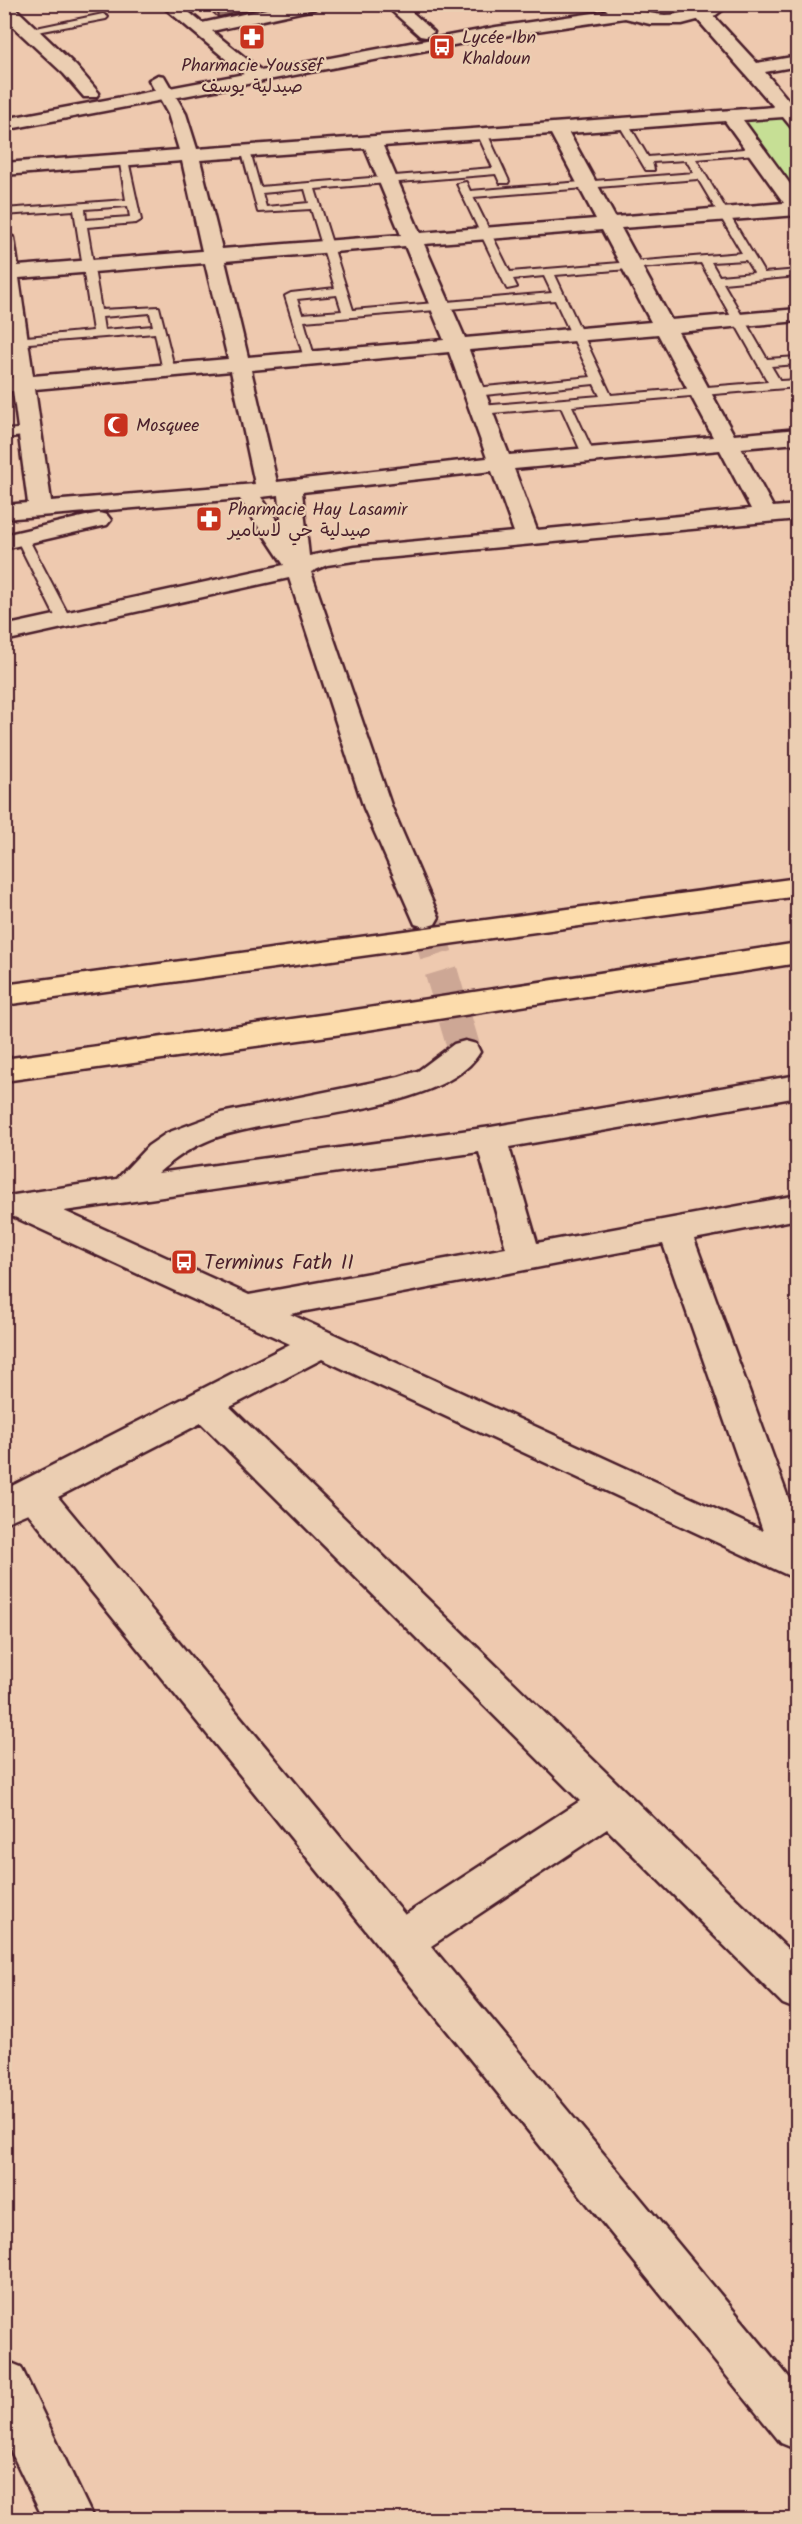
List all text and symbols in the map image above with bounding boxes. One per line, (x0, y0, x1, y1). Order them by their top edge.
pharmacy icon: Pharmacie Youssef صيدلية يوسف (237, 22, 267, 52)
place label: Lycée Ibn Khaldoun (462, 24, 536, 74)
bus stop icon: Lycée Ibn Khaldoun (427, 32, 457, 62)
place label: Pharmacie Youssef صيدلية يوسف (181, 52, 325, 102)
mosque icon: Mosquee (101, 410, 131, 440)
place label: Mosquee (136, 412, 199, 441)
place label: Pharmacie Hay Lasamir صيدلية حي لاسامير (226, 496, 408, 546)
pharmacy icon: Pharmacie Hay Lasamir صيدلية حي لاسامير (194, 504, 224, 534)
bus stop icon: Terminus Fath II (169, 1247, 199, 1277)
place label: Terminus Fath II (204, 1247, 354, 1280)

